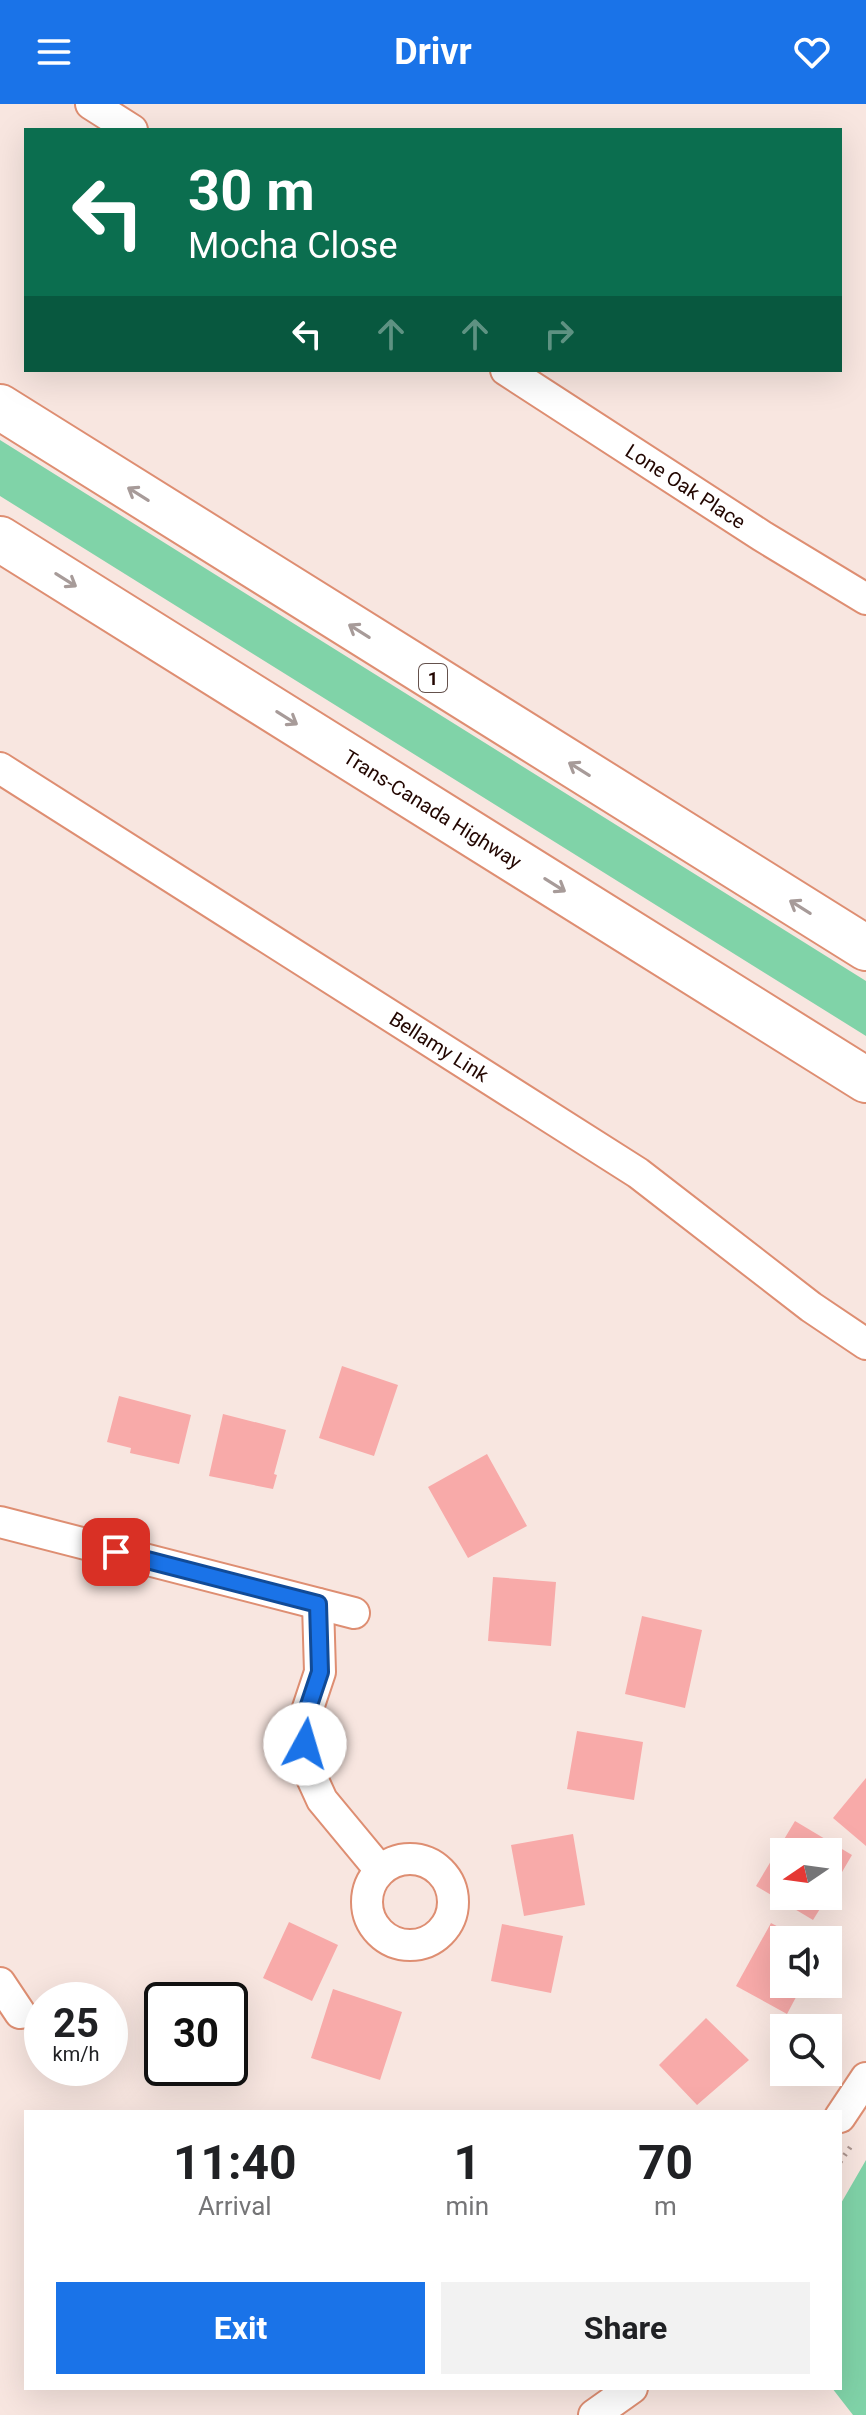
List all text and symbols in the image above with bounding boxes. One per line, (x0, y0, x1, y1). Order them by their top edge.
icon: menu (32, 30, 76, 74)
icon: heart (790, 30, 834, 74)
text: Drivr (394, 31, 472, 73)
text: 30 m (188, 158, 315, 224)
icon: left (56, 160, 160, 264)
text: Mocha Close (188, 225, 398, 267)
icon: left (285, 312, 329, 356)
icon: ahead (369, 312, 413, 356)
icon: ahead (453, 312, 497, 356)
icon: right (537, 312, 581, 356)
street label: Lone Oak Place (621, 439, 750, 534)
one-way arrow (127, 485, 150, 501)
one-way arrow (54, 572, 77, 588)
one-way arrow (348, 623, 371, 639)
road number: 1 (419, 664, 447, 692)
one-way arrow (275, 709, 297, 726)
street label: Trans-Canada Highway (339, 745, 526, 874)
one-way arrow (568, 761, 591, 777)
one-way arrow (543, 877, 565, 894)
one-way arrow (789, 898, 812, 914)
street label: Bellamy Link (385, 1006, 494, 1087)
pin (82, 1518, 150, 1586)
icon: arrive (94, 1530, 138, 1574)
position arrow (263, 1702, 347, 1786)
north arrow (770, 1838, 842, 1910)
map controls (770, 1838, 842, 2086)
button: sound (770, 1926, 842, 1998)
speed limit sign: 30 (144, 1982, 248, 2086)
text: 25 (53, 2000, 99, 2047)
button: search (770, 2014, 842, 2086)
text: km/h (53, 2042, 99, 2066)
text: 11:40 (173, 2134, 297, 2191)
text: 1 (454, 2134, 481, 2191)
text: 70 (638, 2134, 693, 2191)
text: Arrival (198, 2191, 272, 2221)
text: min (446, 2191, 489, 2221)
text: m (654, 2191, 677, 2221)
button: Exit (56, 2282, 425, 2374)
button: Share (441, 2282, 810, 2374)

